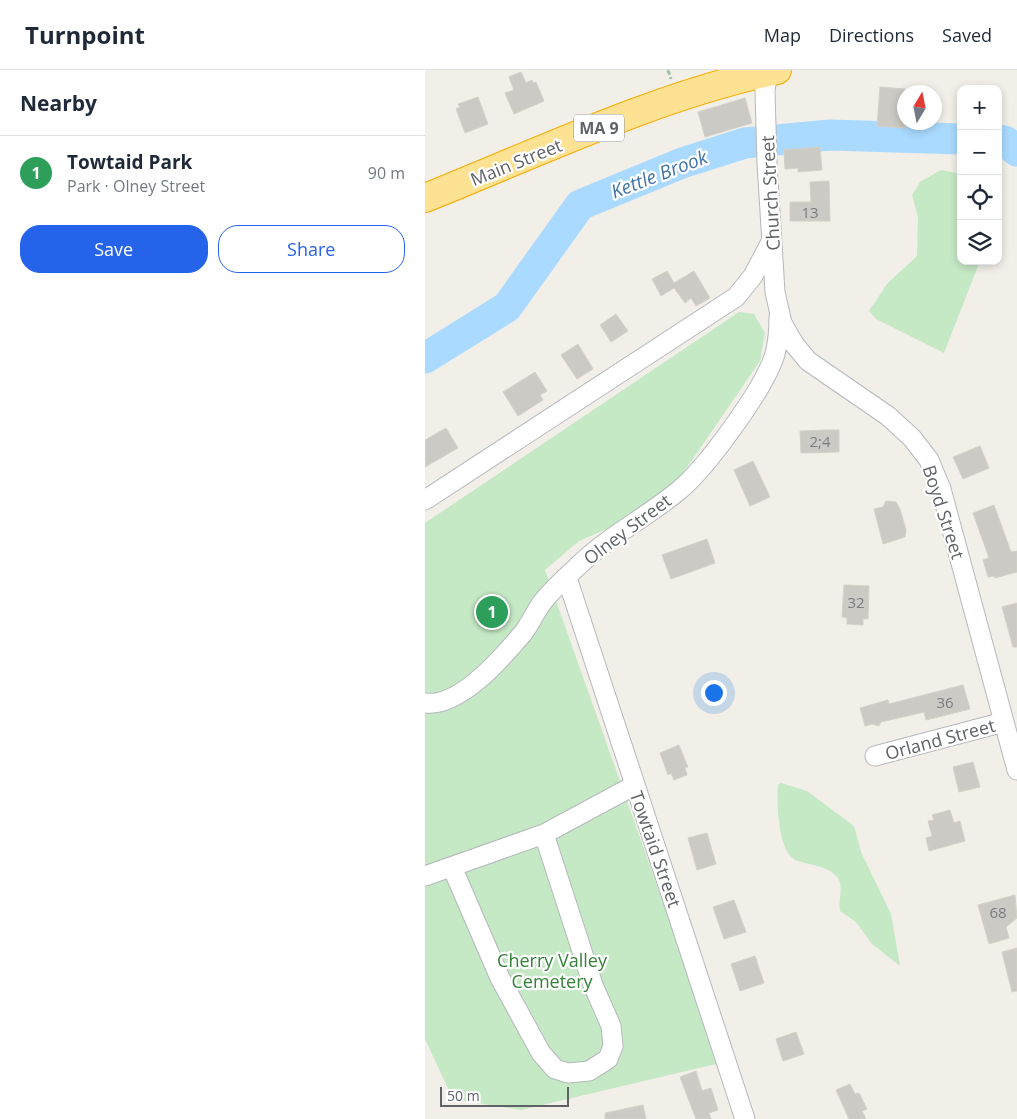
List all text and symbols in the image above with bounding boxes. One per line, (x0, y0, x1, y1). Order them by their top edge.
text: Turnpoint (25, 18, 145, 51)
text: Map (764, 23, 801, 47)
text: Directions (829, 23, 914, 47)
text: Saved (942, 23, 992, 47)
north arrow (897, 85, 942, 130)
map controls (957, 85, 1002, 265)
button: + (957, 85, 1002, 130)
text: Nearby (20, 89, 97, 117)
road number: MA 9 (574, 114, 624, 142)
button: − (957, 130, 1002, 175)
street label: Main Street (467, 133, 565, 191)
street label: Church Street (755, 135, 785, 251)
water label: Kettle Brook (607, 143, 712, 204)
text: Towtaid Park (67, 149, 192, 175)
text: 1 (31, 162, 41, 184)
text: 90 m (368, 162, 405, 184)
text: Park · Olney Street (67, 175, 205, 197)
button: locate (957, 175, 1002, 220)
house number: 13 (801, 202, 819, 222)
button: layers (957, 220, 1002, 265)
button: Save (20, 225, 208, 273)
button: Share (218, 225, 405, 273)
house number: 2;4 (809, 431, 831, 451)
street label: Boyd Street (918, 462, 970, 562)
street label: Olney Street (578, 488, 676, 570)
house number: 32 (847, 592, 865, 612)
pin: 1 (476, 593, 508, 631)
your location (701, 680, 727, 706)
house number: 36 (936, 692, 954, 712)
street label: Orland Street (882, 713, 998, 765)
street label: Towtaid Street (625, 788, 687, 910)
house number: 68 (989, 902, 1007, 922)
park label: Cherry Valley Cemetery (497, 948, 608, 993)
scale bar (440, 1084, 569, 1107)
text: 50 m (447, 1086, 480, 1105)

